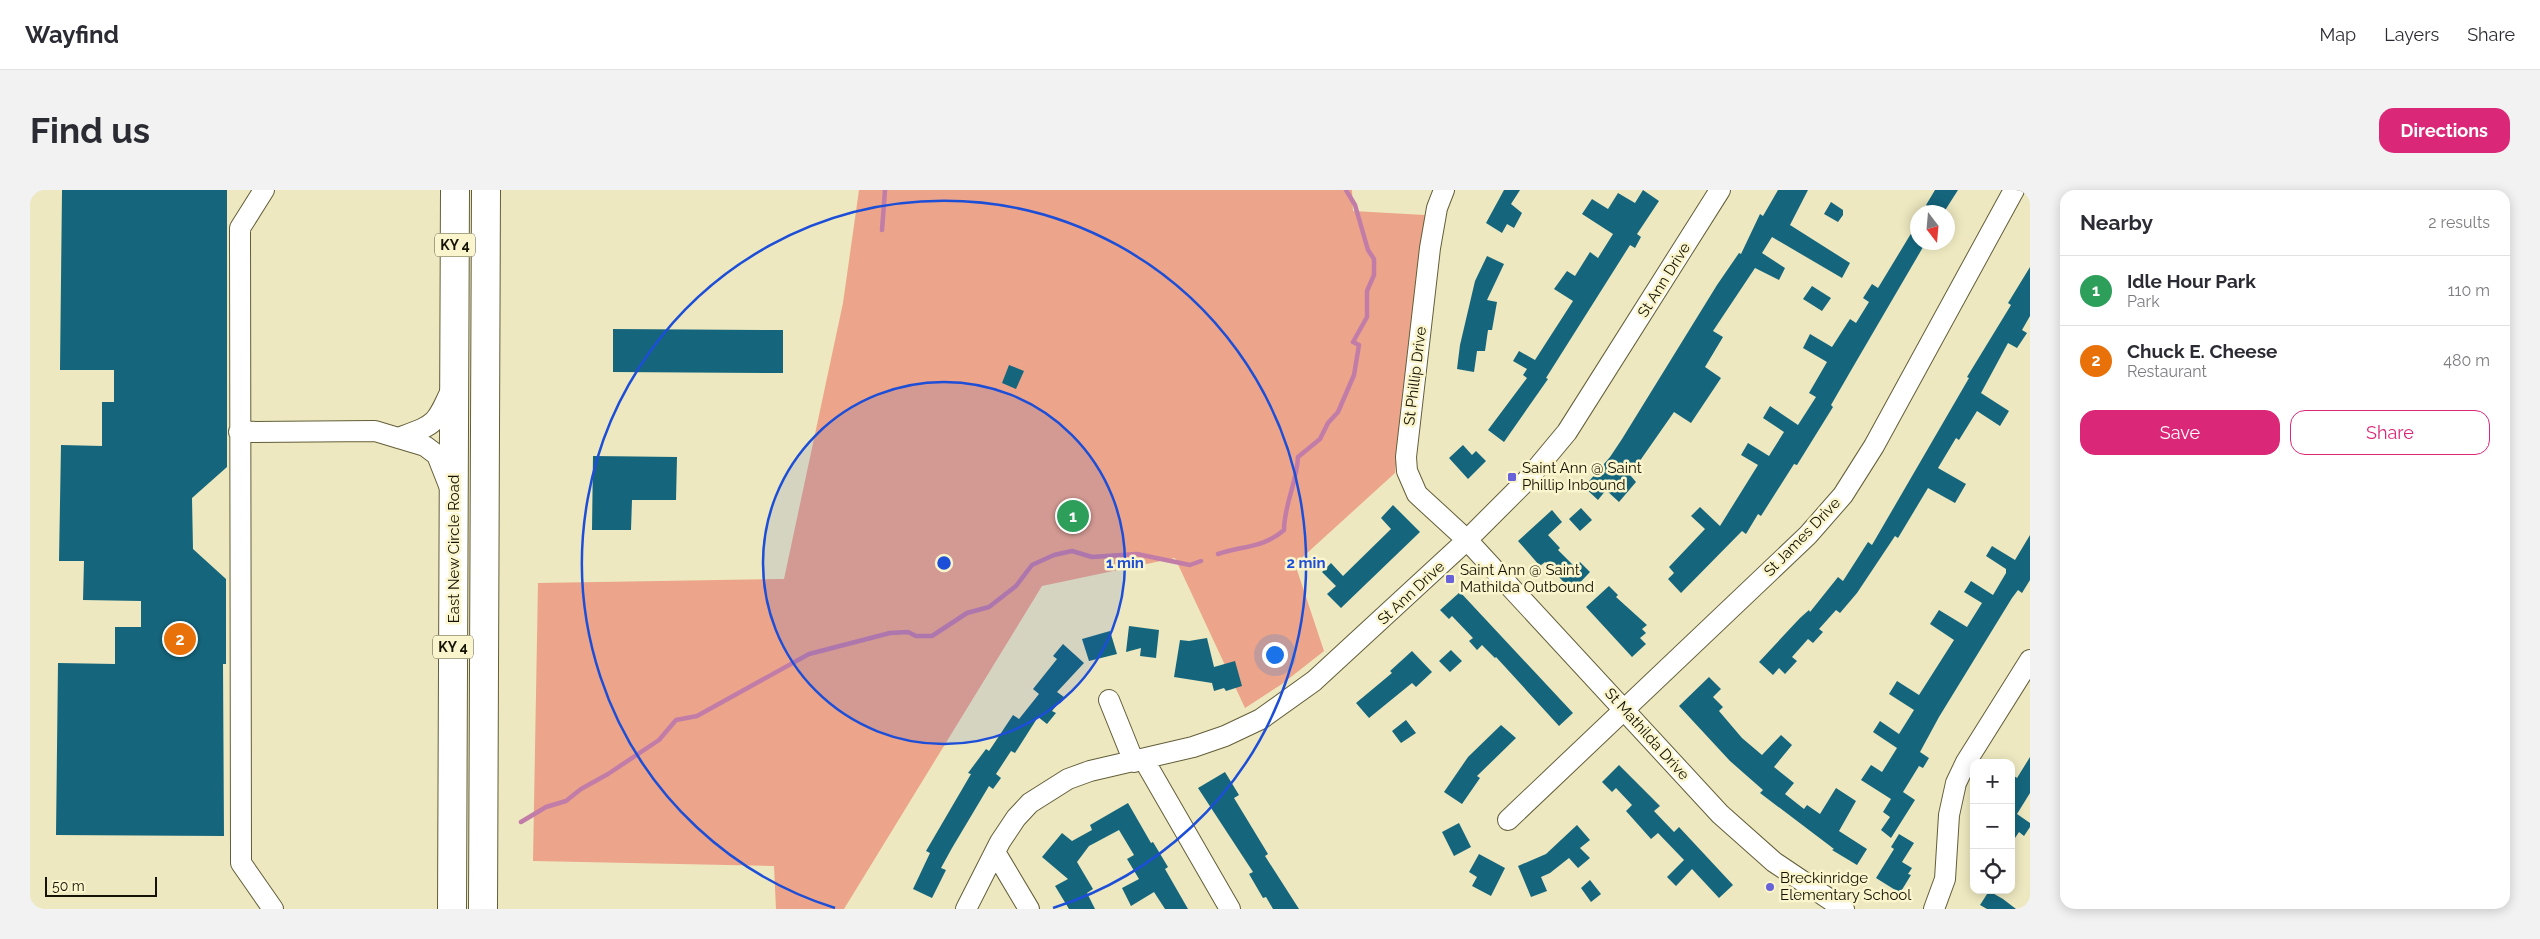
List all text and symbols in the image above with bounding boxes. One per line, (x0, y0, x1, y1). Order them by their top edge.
text: Wayfind (25, 20, 119, 49)
text: Map (2320, 24, 2356, 45)
text: Layers (2384, 24, 2439, 45)
text: Share (2467, 24, 2515, 45)
button: Directions (2379, 108, 2510, 153)
text: Find us (30, 110, 150, 151)
north arrow (1910, 205, 1955, 250)
text: Nearby (2080, 210, 2153, 235)
text: 2 results (2428, 213, 2490, 232)
road number: KY 4 (435, 234, 475, 256)
street label: St Ann Drive (1634, 239, 1694, 321)
text: Idle Hour Park (2127, 270, 2256, 292)
text: 1 (2092, 281, 2100, 300)
text: 110 m (2448, 281, 2490, 300)
text: Park (2127, 292, 2160, 311)
street label: St Phillip Drive (1400, 325, 1430, 426)
text: Chuck E. Cheese (2127, 340, 2277, 362)
text: 2 (2091, 351, 2101, 370)
text: 480 m (2443, 351, 2490, 370)
text: Restaurant (2127, 362, 2207, 381)
button: Save (2080, 410, 2280, 455)
button: Share (2290, 410, 2490, 455)
place label: Saint Ann @ Saint Phillip Inbound (1522, 459, 1642, 494)
marker: Saint Ann @ Saint Phillip Inbound (1506, 471, 1518, 483)
street label: East New Circle Road (445, 475, 463, 623)
street label: St James Drive (1760, 494, 1844, 580)
pin: 1 (1057, 497, 1089, 535)
centre of rings (935, 554, 953, 572)
text: 1 min (1106, 554, 1144, 572)
text: 2 min (1287, 554, 1325, 572)
street label: St Ann Drive (1374, 557, 1448, 628)
place label: Saint Ann @ Saint Mathilda Outbound (1460, 561, 1594, 596)
marker: Saint Ann @ Saint Mathilda Outbound (1444, 573, 1456, 585)
pin: 2 (164, 620, 196, 658)
road number: KY 4 (433, 636, 473, 658)
your location (1262, 642, 1288, 668)
street label: St Mathilda Drive (1601, 684, 1693, 784)
map controls (1970, 759, 2015, 894)
button: + (1970, 759, 2015, 804)
button: − (1970, 804, 2015, 849)
button: locate (1970, 849, 2015, 894)
place label: Breckinridge Elementary School (1780, 869, 1912, 904)
scale bar (45, 874, 158, 897)
text: 50 m (52, 878, 85, 894)
marker: Breckinridge Elementary School (1764, 881, 1776, 893)

